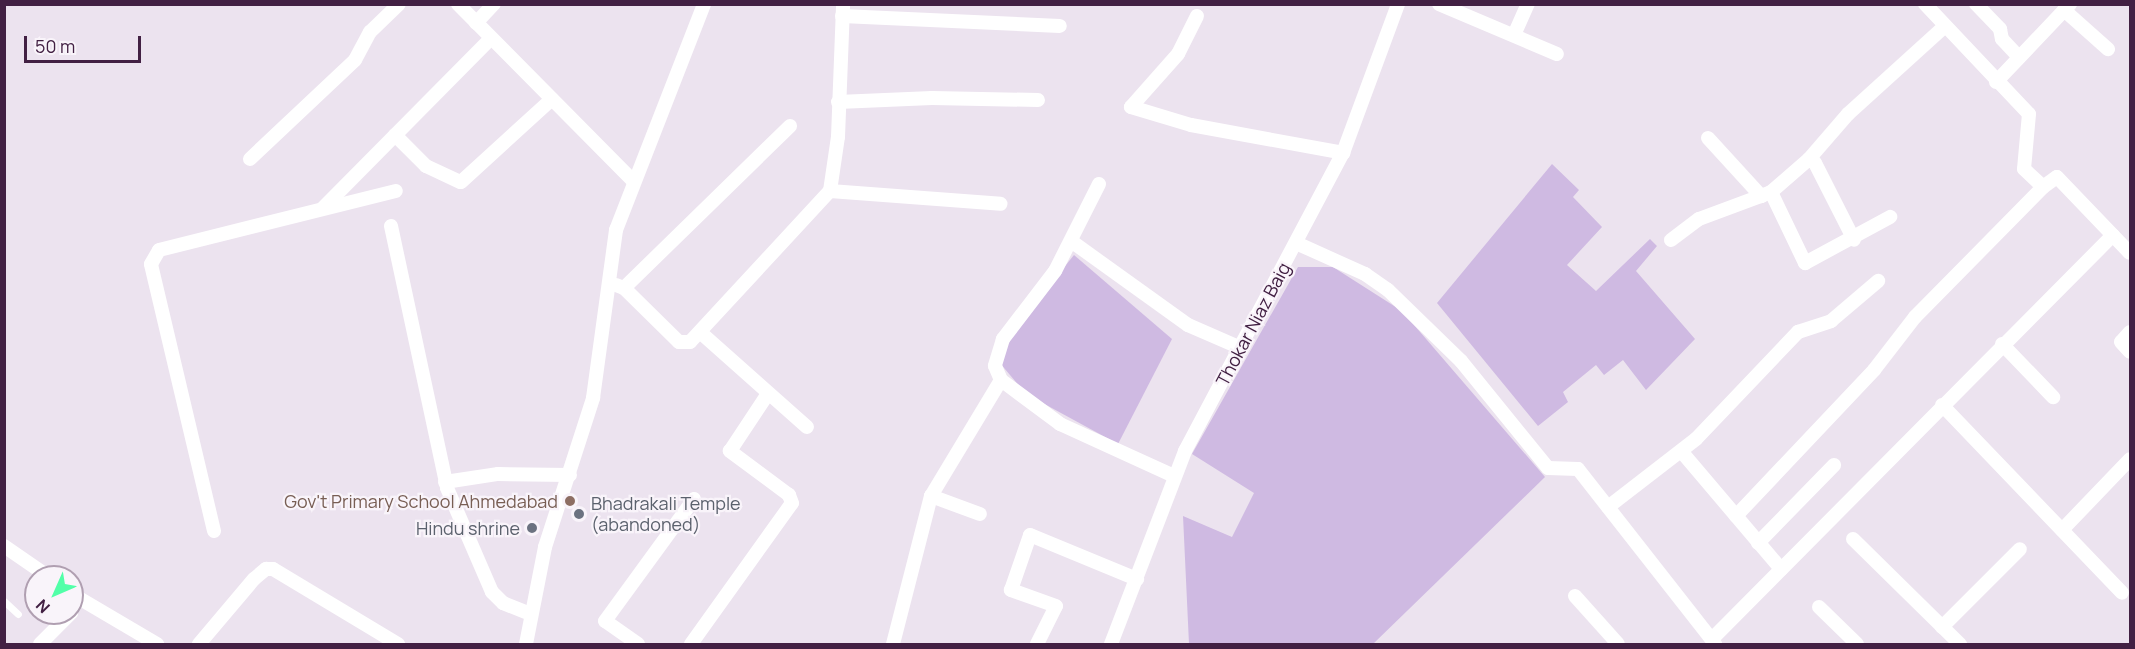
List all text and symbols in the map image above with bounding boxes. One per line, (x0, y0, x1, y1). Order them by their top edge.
scale bar (27, 24, 144, 62)
text: 50 m (35, 34, 75, 58)
street label: Thokar Niaz Baig (1211, 259, 1295, 389)
place label: Gov't Primary School Ahmedabad (284, 490, 558, 512)
place label: Bhadrakali Temple (abandoned) (591, 493, 741, 536)
marker: Gov't Primary School Ahmedabad (563, 494, 577, 508)
marker: Bhadrakali Temple (abandoned) (572, 507, 586, 521)
place label: Hindu shrine (416, 517, 520, 539)
marker: Hindu shrine (525, 521, 539, 535)
north arrow (24, 565, 84, 625)
text: N (31, 594, 55, 618)

